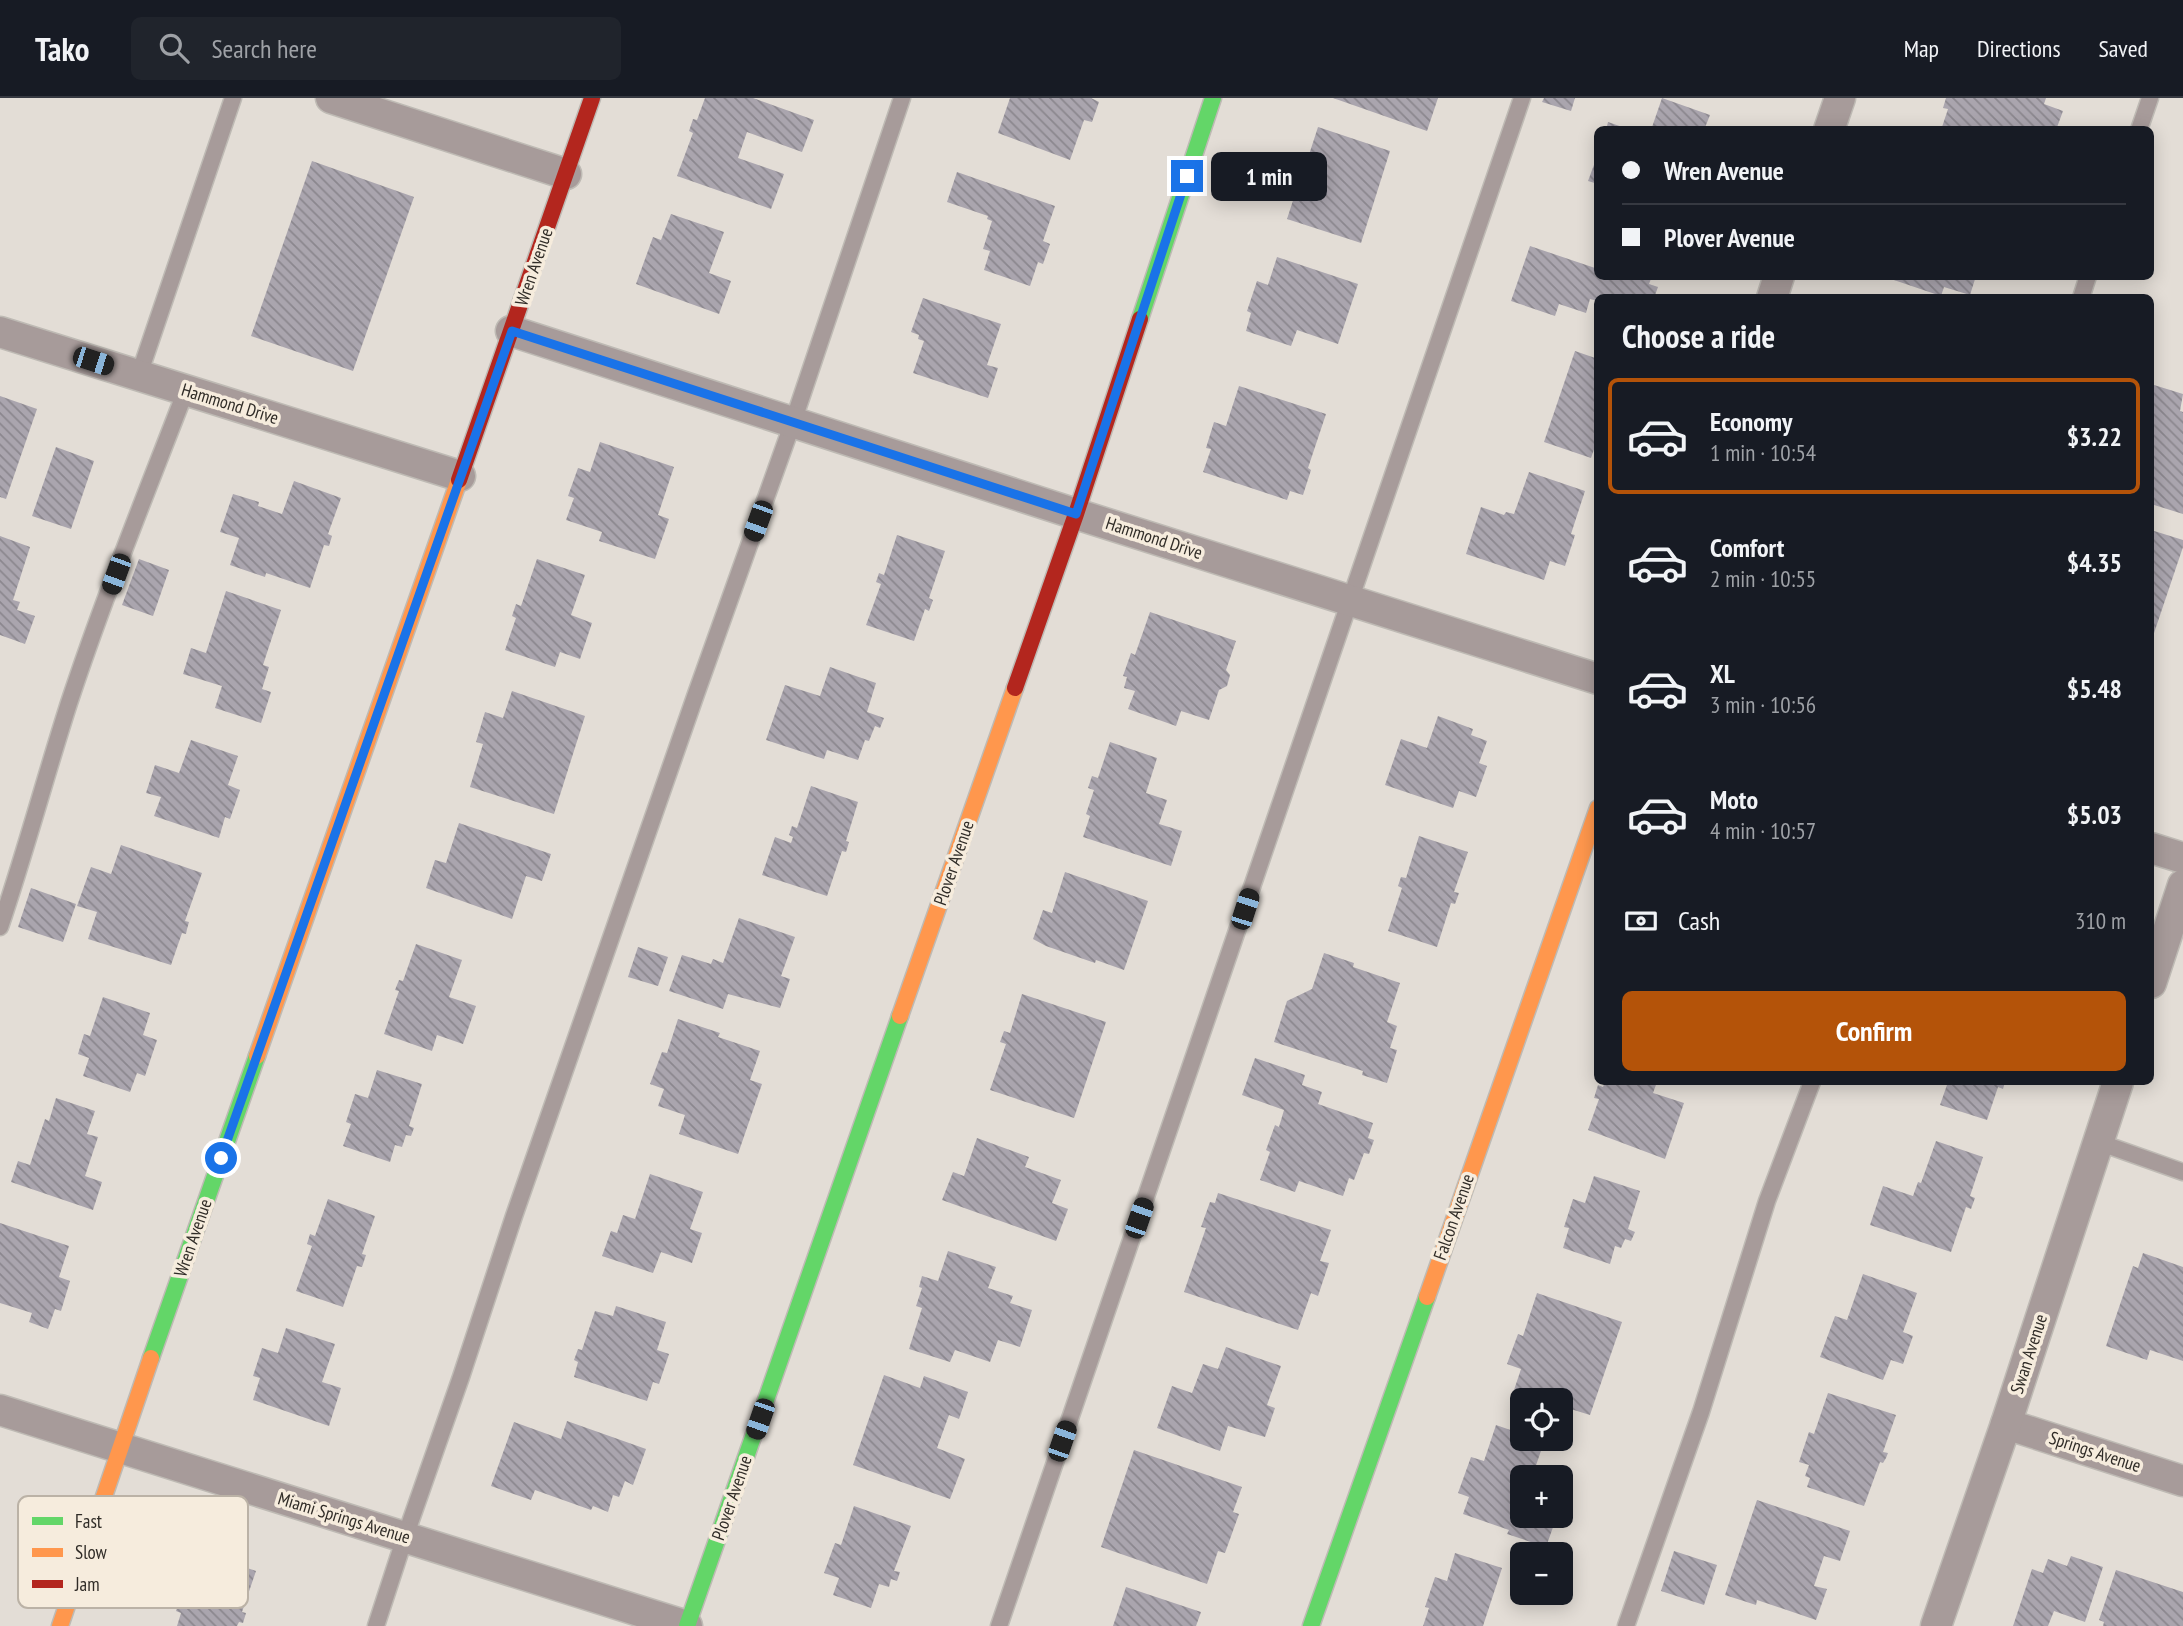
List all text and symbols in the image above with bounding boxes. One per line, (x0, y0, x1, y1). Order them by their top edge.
search box (131, 17, 621, 80)
text: Tako (35, 27, 89, 70)
icon: search (155, 29, 193, 67)
text: Search here (211, 32, 317, 65)
text: Map (1904, 33, 1939, 64)
text: Directions (1977, 33, 2061, 64)
text: Saved (2099, 33, 2148, 64)
callout: 1 min (1212, 152, 1327, 200)
text: Wren Avenue (1664, 154, 1784, 187)
route end (1171, 160, 1203, 192)
text: 1 min (1246, 162, 1292, 191)
text: Plover Avenue (1664, 221, 1795, 254)
street label: Wren Avenue (510, 225, 558, 309)
text: Choose a ride (1622, 315, 1775, 357)
car (70, 345, 117, 377)
street label: Hammond Drive (179, 378, 281, 429)
icon: car (1626, 405, 1689, 468)
text: Economy (1710, 405, 1792, 438)
text: $3.22 (2067, 420, 2122, 453)
text: 1 min · 10:54 (1710, 438, 1816, 467)
car (741, 498, 776, 544)
street label: Hammond Drive (1103, 511, 1205, 564)
icon: car (1626, 531, 1689, 594)
text: Comfort (1710, 531, 1784, 564)
text: $4.35 (2067, 546, 2122, 579)
car (99, 551, 134, 597)
text: 2 min · 10:55 (1710, 564, 1816, 593)
icon: car (1626, 657, 1689, 720)
text: XL (1710, 657, 1735, 690)
text: $5.48 (2067, 672, 2122, 705)
text: 3 min · 10:56 (1710, 690, 1816, 719)
icon: car (1626, 783, 1689, 846)
text: Moto (1710, 783, 1758, 816)
text: $5.03 (2067, 798, 2122, 831)
text: 4 min · 10:57 (1710, 816, 1816, 845)
street label: Plover Avenue (928, 817, 979, 908)
car (1229, 886, 1262, 932)
icon: cash (1622, 902, 1660, 940)
text: Cash (1678, 904, 1720, 937)
text: 310 m (2075, 906, 2126, 935)
button: Confirm (1622, 991, 2126, 1071)
route start (205, 1142, 237, 1174)
street label: Falcon Avenue (1428, 1171, 1479, 1263)
car (1123, 1195, 1156, 1241)
street label: Wren Avenue (169, 1196, 217, 1280)
street label: Swan Avenue (2005, 1311, 2052, 1397)
map controls (1510, 1388, 1573, 1605)
button: locate (1510, 1388, 1573, 1451)
car (744, 1396, 777, 1442)
car (1046, 1418, 1079, 1464)
street label: Springs Avenue (2046, 1426, 2144, 1477)
street label: Plover Avenue (706, 1452, 757, 1543)
button: + (1510, 1465, 1573, 1528)
street label: Miami Springs Avenue (275, 1486, 413, 1549)
legend (18, 1496, 248, 1608)
text: Fast (75, 1509, 103, 1533)
text: Slow (75, 1540, 108, 1564)
button: − (1510, 1542, 1573, 1605)
text: Jam (74, 1572, 100, 1596)

